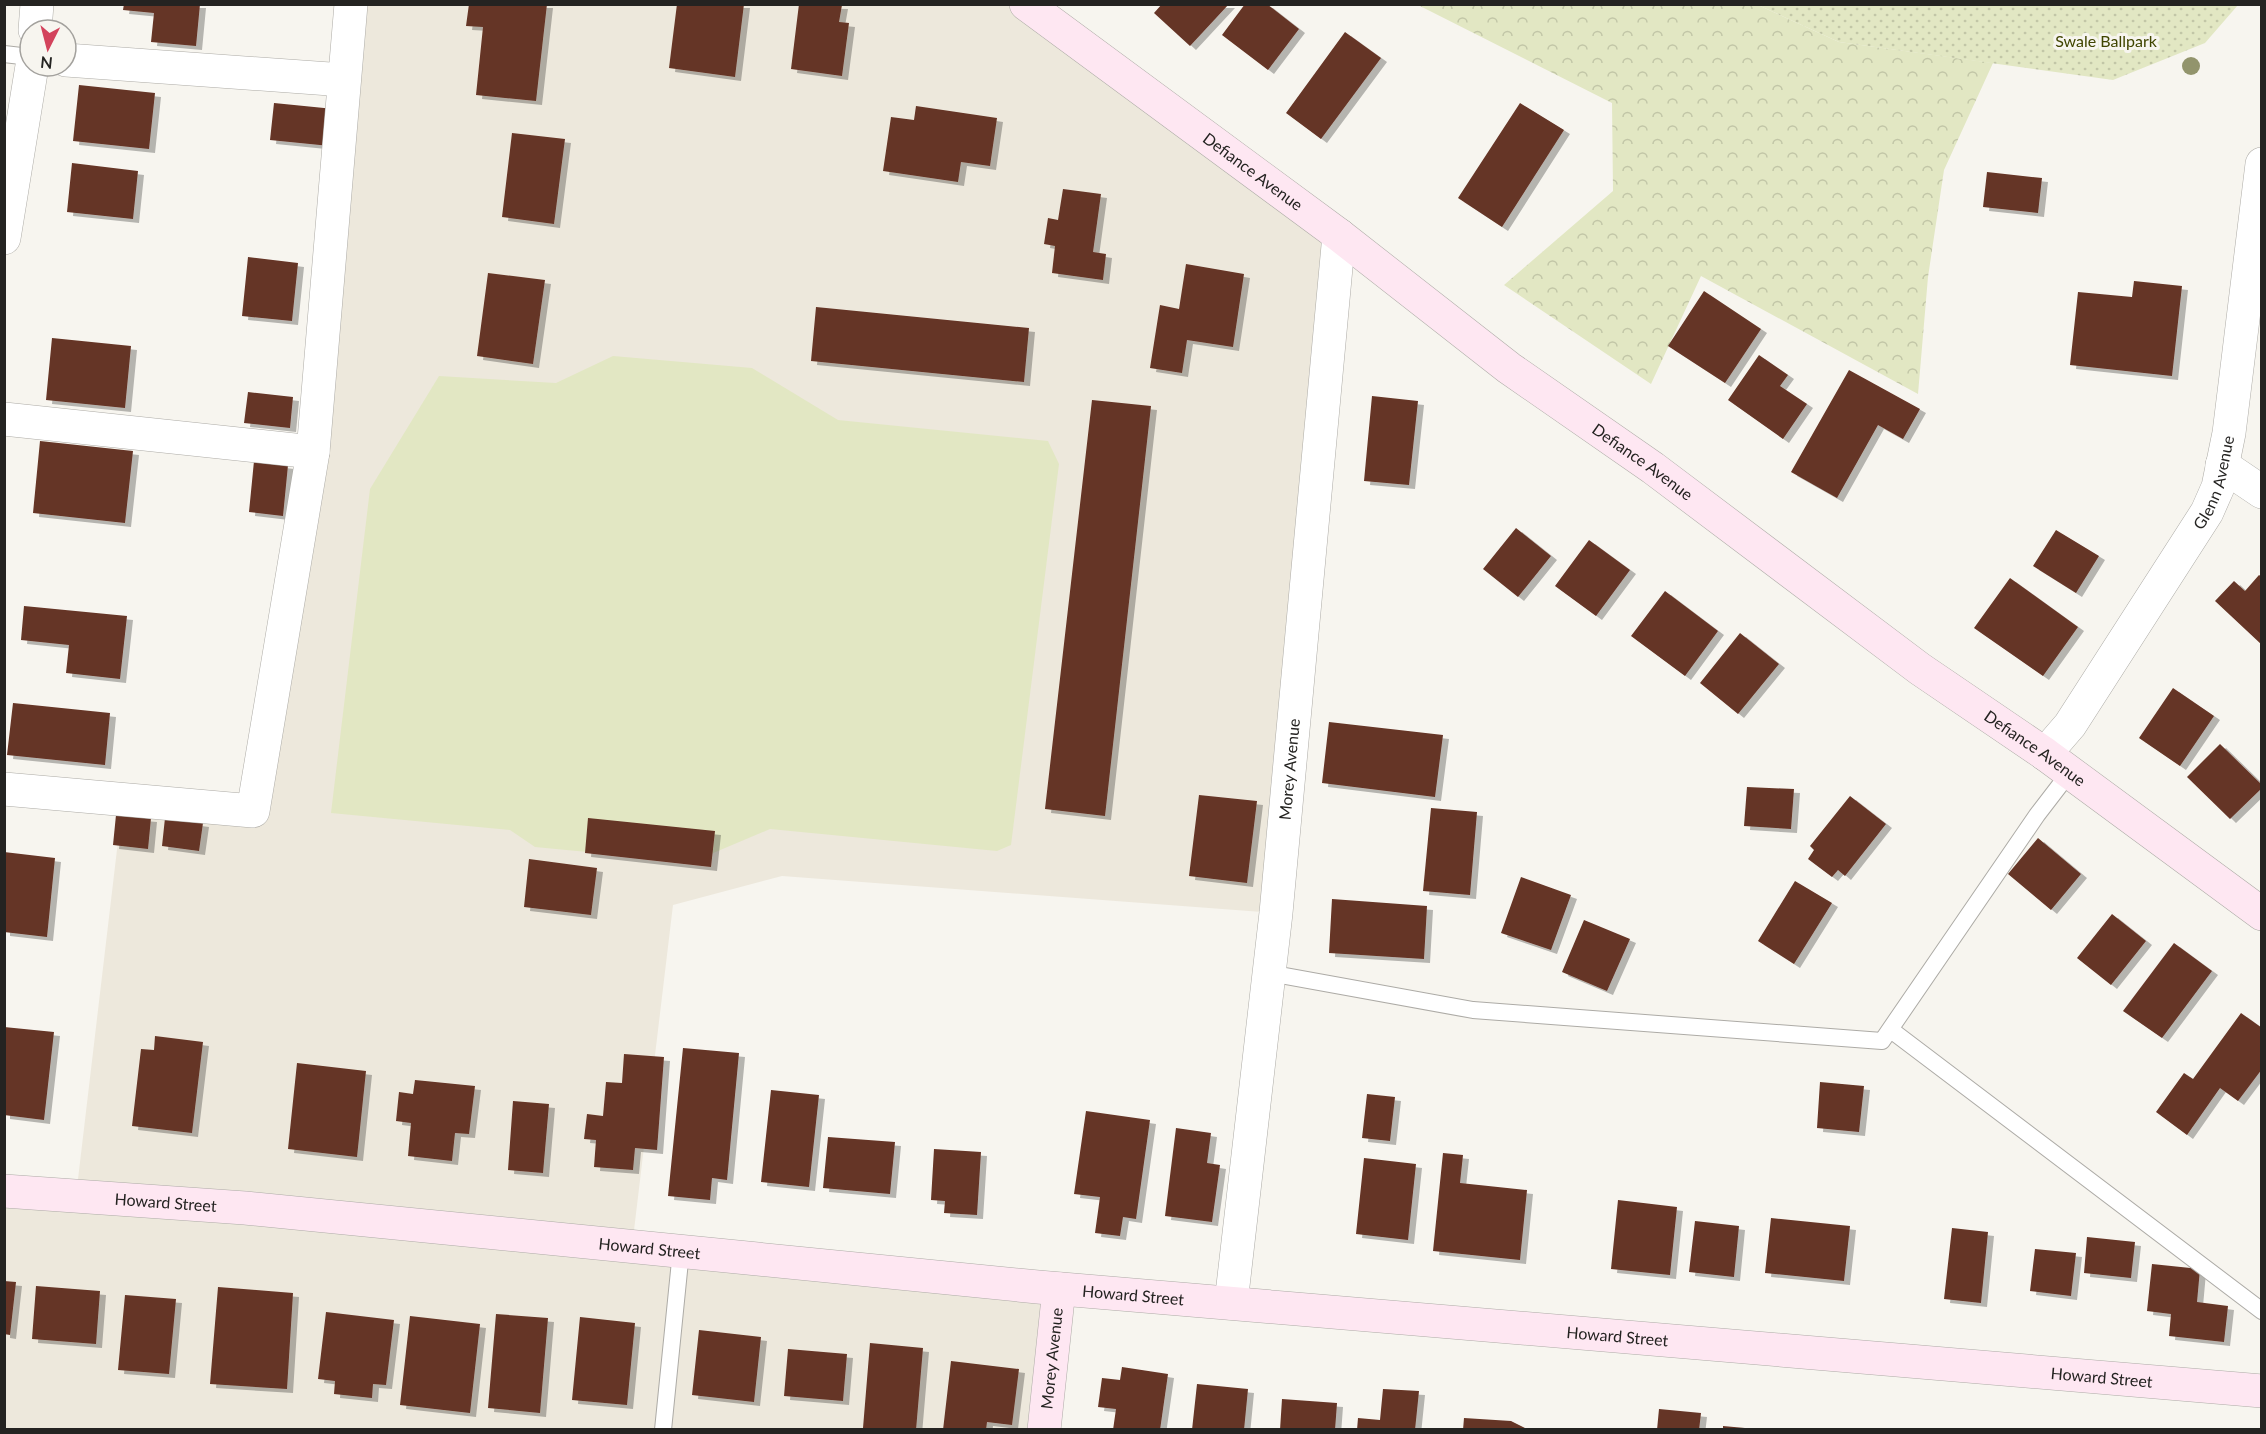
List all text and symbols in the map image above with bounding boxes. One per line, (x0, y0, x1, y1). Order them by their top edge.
north arrow (18, 18, 78, 78)
park label: Swale Ballpark (2055, 31, 2158, 50)
text: N (39, 53, 54, 74)
street label: Defiance Avenue (1200, 128, 1307, 214)
street label: Defiance Avenue (1589, 419, 1697, 504)
street label: Glenn Avenue (2188, 434, 2237, 533)
street label: Defiance Avenue (1981, 706, 2090, 790)
street label: Morey Avenue (1275, 718, 1303, 821)
street label: Howard Street (114, 1189, 217, 1215)
street label: Howard Street (598, 1233, 701, 1262)
street label: Howard Street (1081, 1281, 1185, 1308)
street label: Morey Avenue (1036, 1307, 1066, 1410)
street label: Howard Street (1566, 1322, 1669, 1350)
street label: Howard Street (2050, 1363, 2154, 1391)

